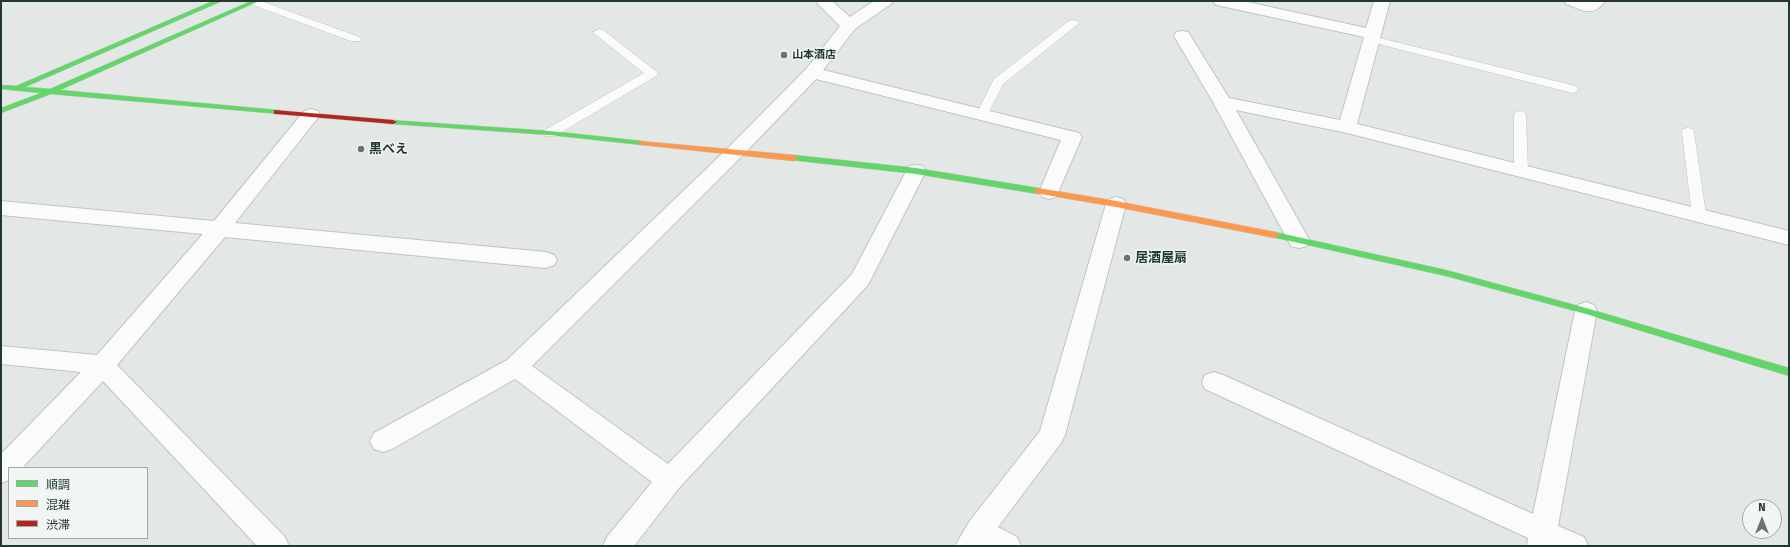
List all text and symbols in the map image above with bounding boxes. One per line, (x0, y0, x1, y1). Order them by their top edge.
place label: 山本酒店 (792, 48, 836, 62)
marker: 山本酒店 (779, 50, 789, 60)
place label: 黒べえ (369, 141, 408, 157)
marker: 黒べえ (356, 144, 366, 154)
place label: 居酒屋扇 (1135, 250, 1187, 266)
marker: 居酒屋扇 (1122, 253, 1132, 263)
legend (8, 467, 148, 539)
text: 順調 (46, 478, 70, 492)
text: 混雑 (46, 498, 70, 512)
north arrow (1742, 499, 1782, 539)
text: N (1758, 501, 1766, 514)
text: 渋滞 (46, 518, 70, 532)

